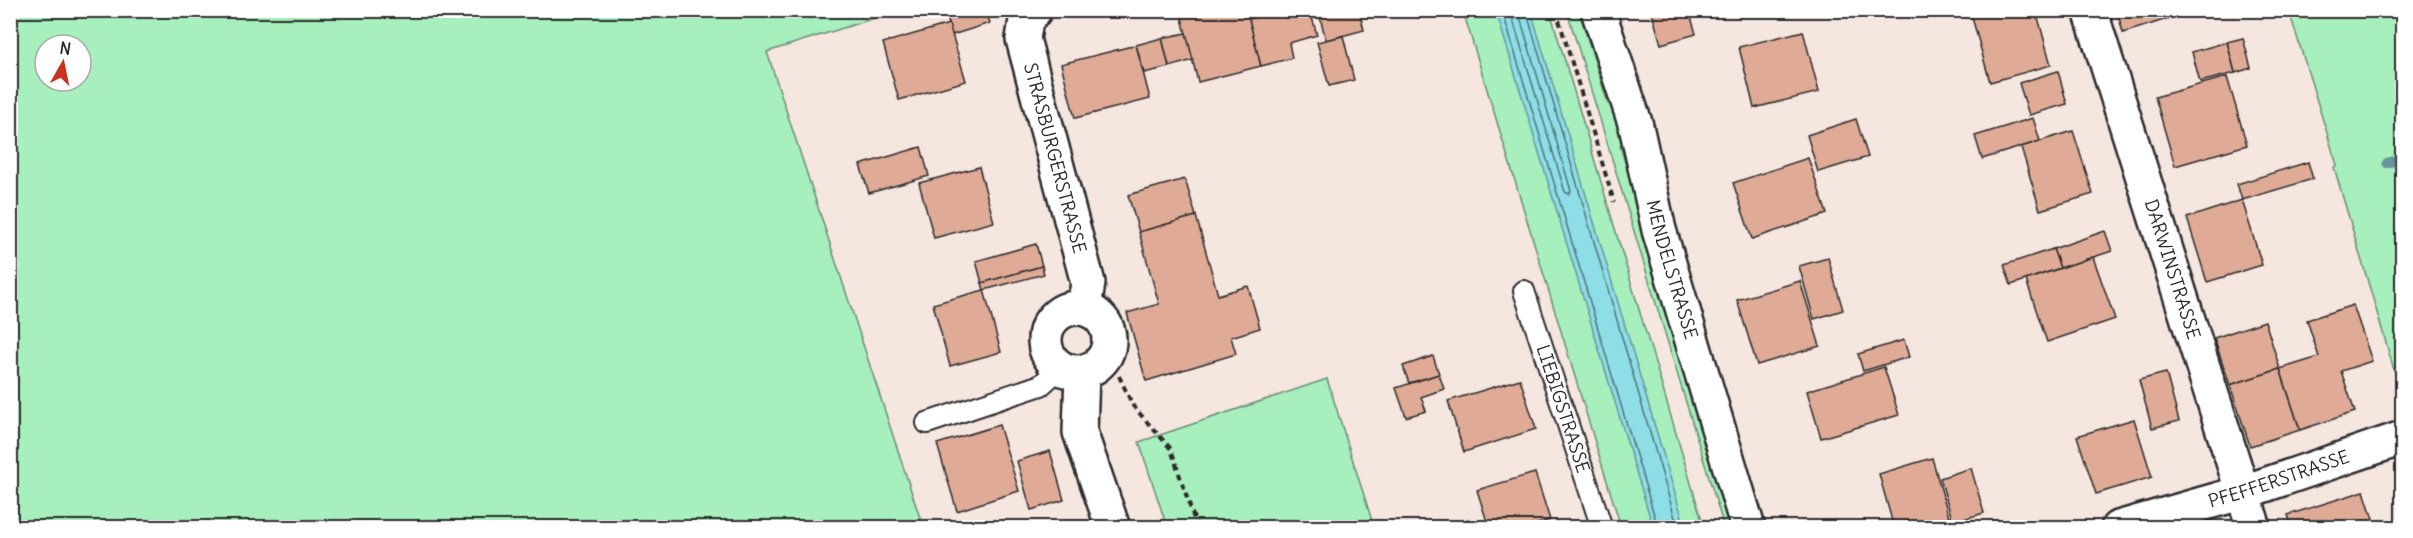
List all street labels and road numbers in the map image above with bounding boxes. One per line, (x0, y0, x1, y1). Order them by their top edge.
street label: STRASBURGERSTRASSE (1019, 60, 1092, 256)
street label: DARWINSTRASSE (2140, 196, 2206, 342)
street label: MENDELSTRASSE (1642, 198, 1703, 342)
street label: LIEBIGSTRASSE (1531, 342, 1595, 476)
street label: PFEFFERSTRASSE (2206, 445, 2352, 513)

